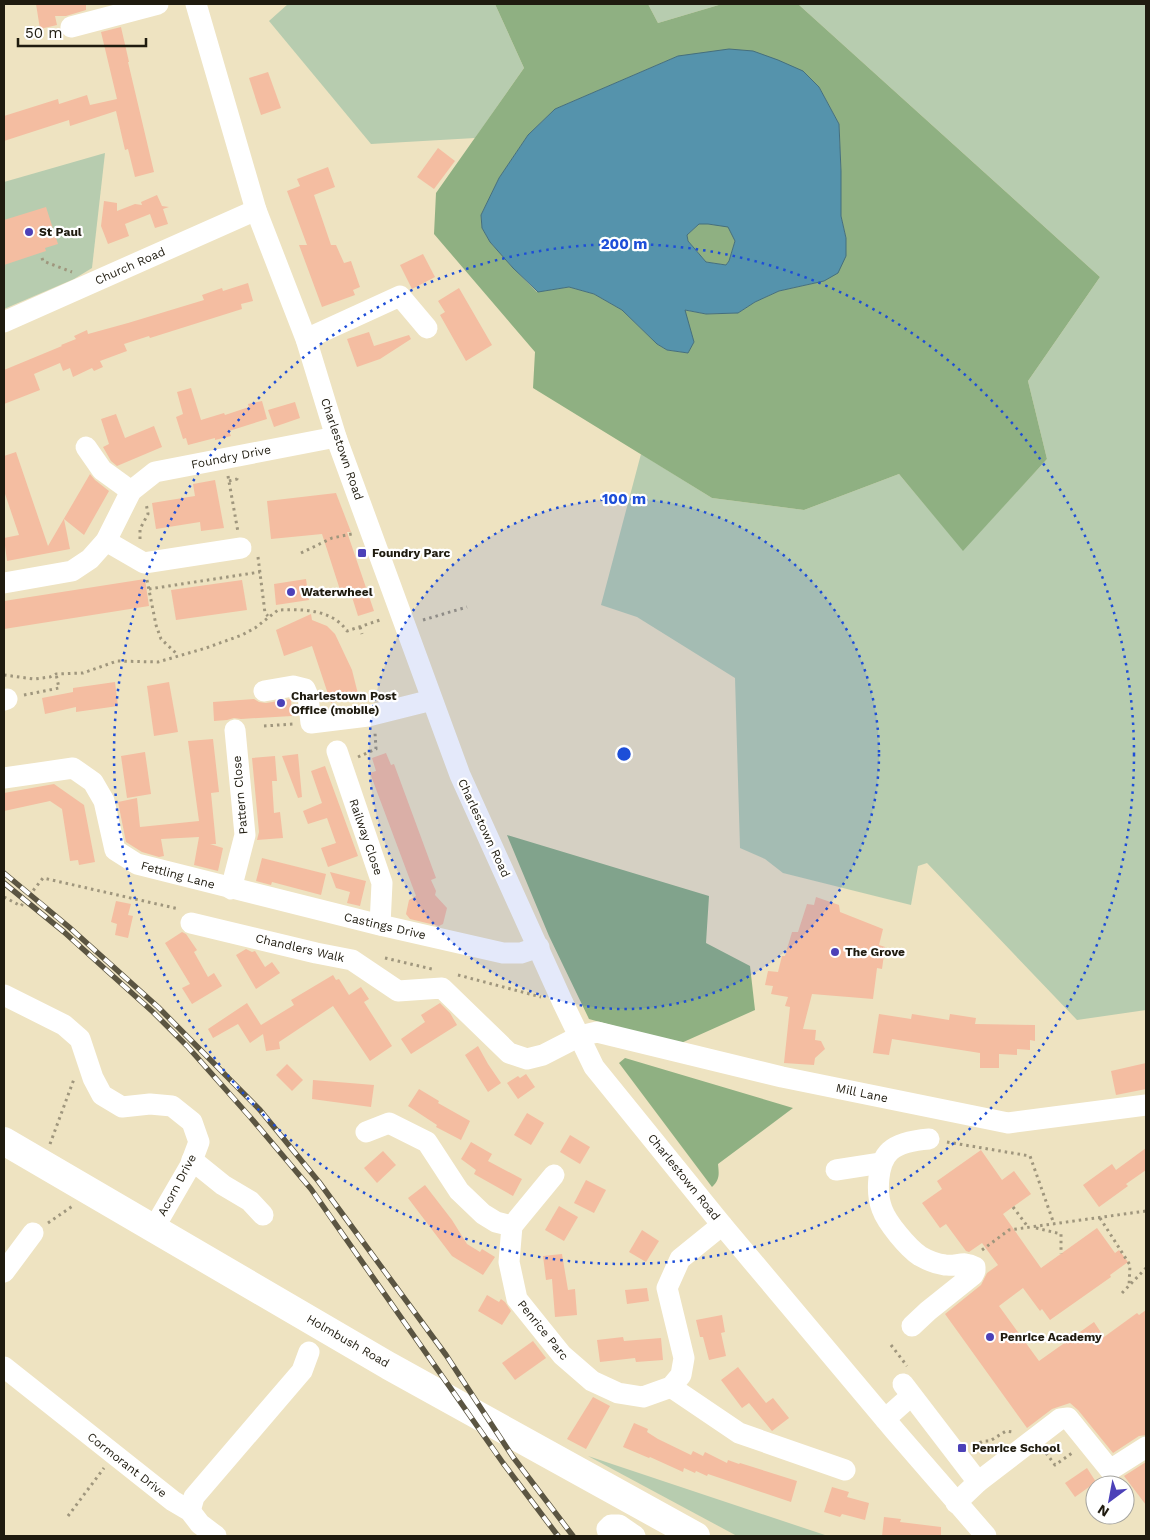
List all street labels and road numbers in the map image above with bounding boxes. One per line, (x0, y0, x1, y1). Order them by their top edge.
street label: Church Road (93, 244, 167, 288)
street label: Charlestown Road (318, 396, 366, 502)
street label: Foundry Drive (190, 442, 272, 472)
street label: Pattern Close (230, 755, 250, 835)
street label: Charlestown Road (455, 776, 513, 880)
street label: Railway Close (346, 797, 386, 877)
street label: Fettling Lane (140, 858, 216, 892)
street label: Castings Drive (343, 910, 427, 942)
street label: Chandlers Walk (254, 931, 346, 965)
street label: Mill Lane (835, 1081, 889, 1105)
street label: Charlestown Road (645, 1131, 723, 1223)
street label: Acorn Drive (155, 1152, 199, 1218)
street label: Penrice Parc (515, 1297, 572, 1363)
street label: Holmbush Road (304, 1312, 392, 1370)
street label: Cormorant Drive (85, 1430, 170, 1500)

